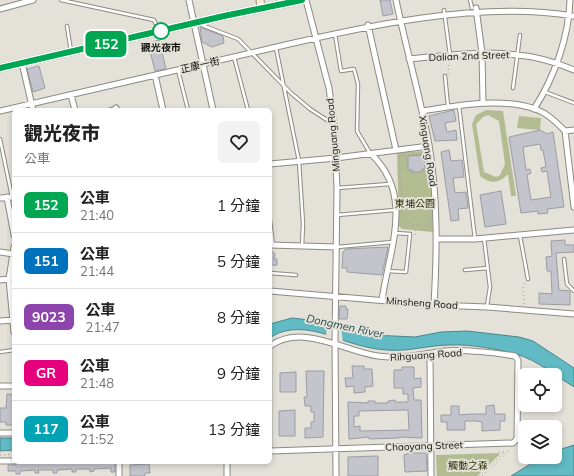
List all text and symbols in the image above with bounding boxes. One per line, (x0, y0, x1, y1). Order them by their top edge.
marker: 觀光夜市 (152, 22, 170, 40)
line badge: 152 (83, 31, 129, 57)
text: 152 (93, 35, 119, 53)
place label: 觀光夜市 (141, 41, 181, 54)
street label: Dalian 2nd Street (428, 48, 510, 64)
street label: 正康一街 (179, 54, 221, 76)
street label: Minguang Road (323, 98, 343, 172)
street label: Xinguang Road (416, 115, 440, 187)
text: 觀光夜市 (24, 121, 100, 145)
button: heart (218, 121, 260, 163)
text: 公車 (24, 150, 50, 166)
text: 公車 (80, 188, 110, 207)
text: 152 (33, 196, 59, 214)
text: 1 分鐘 (217, 196, 260, 215)
park label: 東埔公園 (395, 197, 435, 210)
text: 21:40 (80, 207, 114, 223)
text: 公車 (80, 244, 110, 263)
text: 151 (33, 252, 59, 270)
text: 5 分鐘 (217, 252, 260, 271)
text: 21:44 (80, 263, 114, 279)
street label: Minsheng Road (386, 294, 458, 312)
text: 公車 (86, 300, 116, 319)
text: 9023 (32, 308, 66, 326)
text: 8 分鐘 (217, 308, 260, 327)
water label: Dongmen River (305, 311, 386, 341)
text: 21:47 (86, 319, 120, 335)
street label: Rihguang Road (390, 346, 462, 364)
text: 公車 (80, 356, 110, 375)
text: GR (36, 364, 56, 382)
text: 9 分鐘 (217, 364, 260, 383)
map controls (518, 368, 562, 464)
button: locate (518, 368, 562, 412)
text: 21:48 (80, 375, 114, 391)
text: 公車 (80, 412, 110, 431)
text: 117 (33, 420, 59, 438)
text: 13 分鐘 (208, 420, 260, 439)
button: layers (518, 420, 562, 464)
text: 21:52 (80, 431, 114, 447)
street label: Chaoyang Street (385, 438, 464, 454)
park label: 觸動之森 (448, 459, 488, 472)

